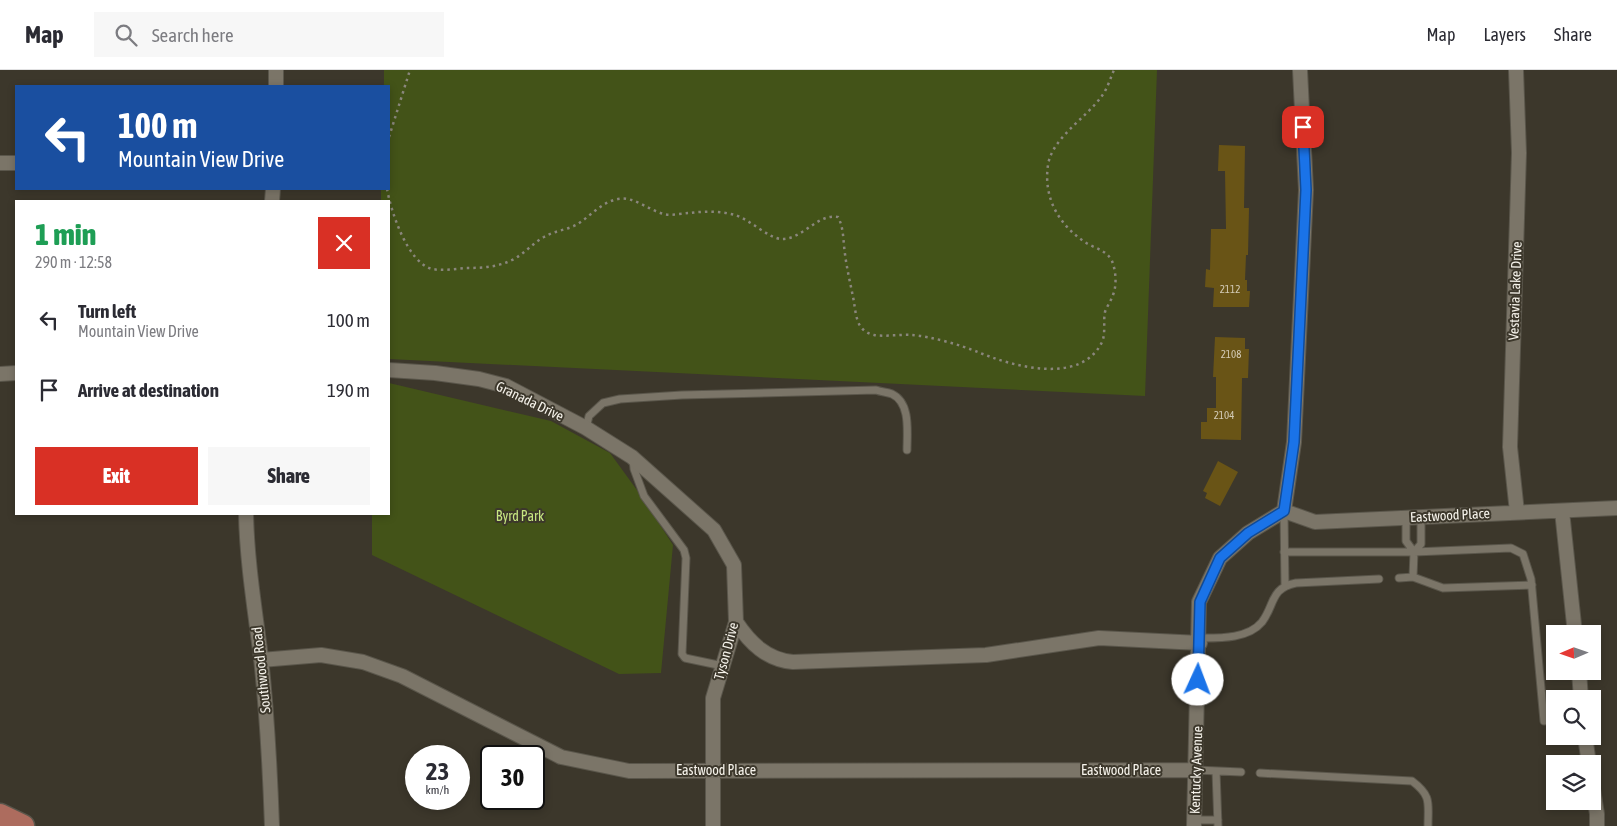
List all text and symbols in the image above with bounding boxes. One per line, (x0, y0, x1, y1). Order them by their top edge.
search box (94, 12, 444, 57)
text: Map (25, 21, 64, 48)
icon: search (112, 21, 140, 49)
text: Search here (152, 24, 234, 46)
text: Map (1426, 24, 1455, 45)
text: Layers (1483, 24, 1526, 45)
text: Share (1554, 24, 1592, 45)
icon: left (35, 105, 100, 170)
text: 100 m (118, 105, 197, 145)
pin (1282, 106, 1324, 148)
icon: arrive (1289, 113, 1317, 141)
text: Mountain View Drive (118, 146, 284, 172)
text: 1 min (35, 217, 96, 251)
button: close (318, 217, 370, 269)
street label: Vestavia Lake Drive (1505, 241, 1525, 341)
text: 290 m · 12:58 (35, 253, 112, 271)
house number: 2112 (1220, 283, 1240, 295)
text: Turn left (78, 300, 136, 322)
icon: left (35, 306, 63, 334)
text: 100 m (327, 309, 370, 331)
text: Mountain View Drive (78, 322, 199, 340)
house number: 2108 (1221, 348, 1241, 360)
icon: arrive (35, 376, 63, 404)
street label: Granada Drive (494, 378, 566, 424)
text: Arrive at destination (78, 379, 219, 401)
text: 190 m (327, 379, 370, 401)
house number: 2104 (1214, 409, 1234, 421)
button: Exit (35, 447, 198, 505)
button: Share (208, 447, 370, 505)
street label: Eastwood Place (1410, 505, 1490, 525)
park label: Byrd Park (496, 508, 544, 524)
street label: Tyson Drive (711, 621, 741, 681)
north arrow (1546, 625, 1601, 680)
map controls (1546, 625, 1601, 810)
street label: Southwood Road (249, 626, 273, 714)
position arrow (1171, 653, 1223, 705)
button: search (1546, 690, 1601, 745)
street label: Kentucky Avenue (1186, 726, 1206, 814)
speed limit sign: 30 (480, 745, 545, 810)
button: layers (1546, 755, 1601, 810)
text: 23 (426, 757, 449, 785)
street label: Eastwood Place (676, 762, 756, 778)
street label: Eastwood Place (1081, 762, 1161, 778)
text: km/h (426, 783, 449, 797)

